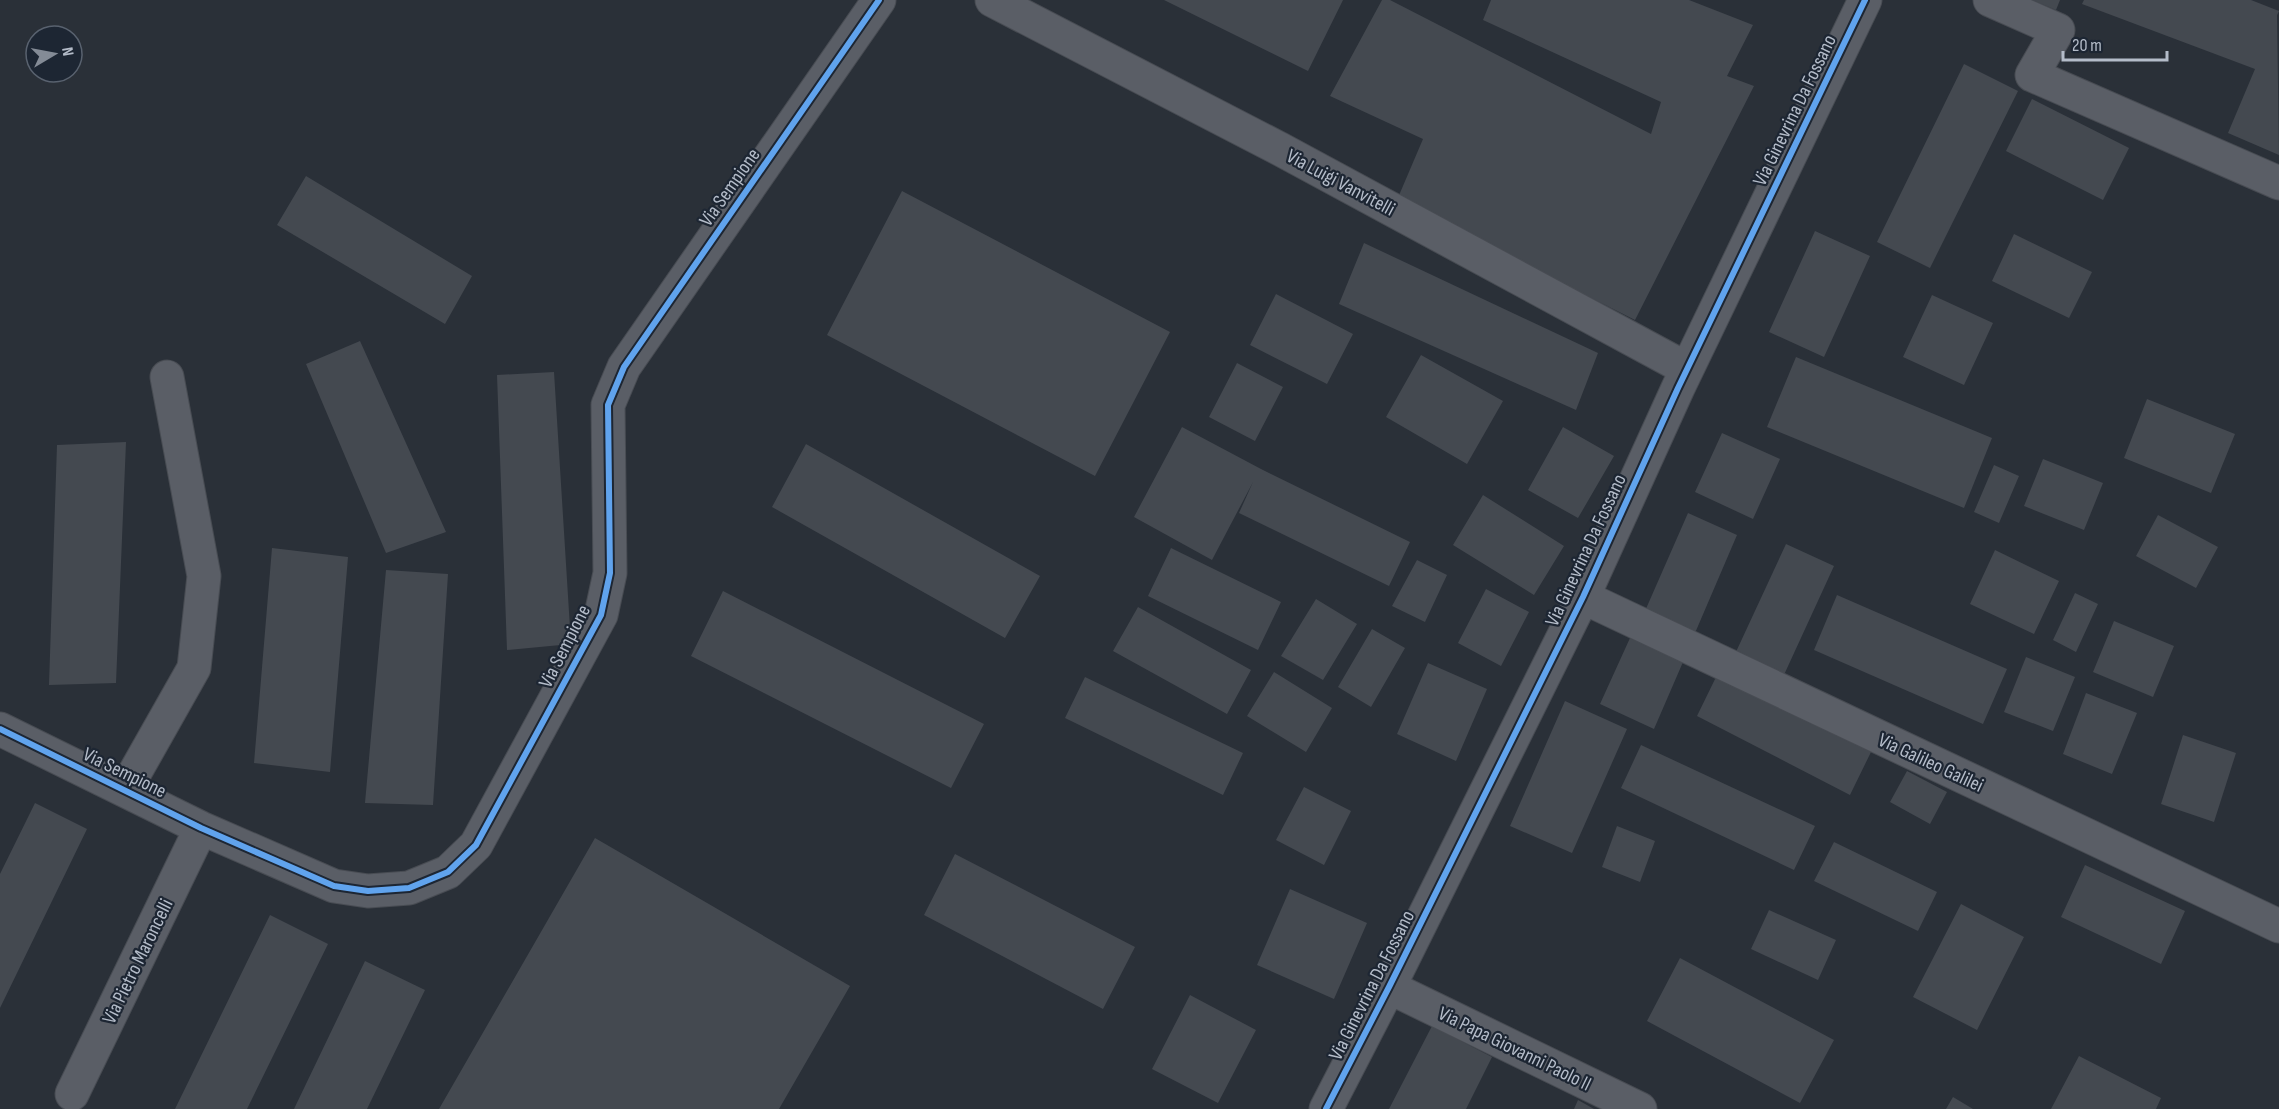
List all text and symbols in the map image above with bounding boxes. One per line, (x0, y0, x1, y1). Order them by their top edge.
north arrow (24, 24, 84, 84)
scale bar (2063, 24, 2166, 62)
street label: Via Ginevrina Da Fossano (1748, 31, 1842, 190)
text: 20 m (2072, 35, 2102, 56)
text: N (57, 46, 77, 58)
street label: Via Sempione (694, 144, 765, 231)
street label: Via Luigi Vanvitelli (1282, 144, 1399, 222)
street label: Via Ginevrina Da Fossano (1540, 470, 1632, 630)
street label: Via Sempione (534, 601, 596, 692)
street label: Via Galileo Galilei (1874, 728, 1987, 798)
street label: Via Sempione (79, 742, 170, 803)
street label: Via Pietro Maroncelli (97, 895, 179, 1028)
street label: Via Ginevrina Da Fossano (1324, 906, 1420, 1065)
street label: Via Papa Giovanni Paolo II (1434, 1001, 1595, 1096)

